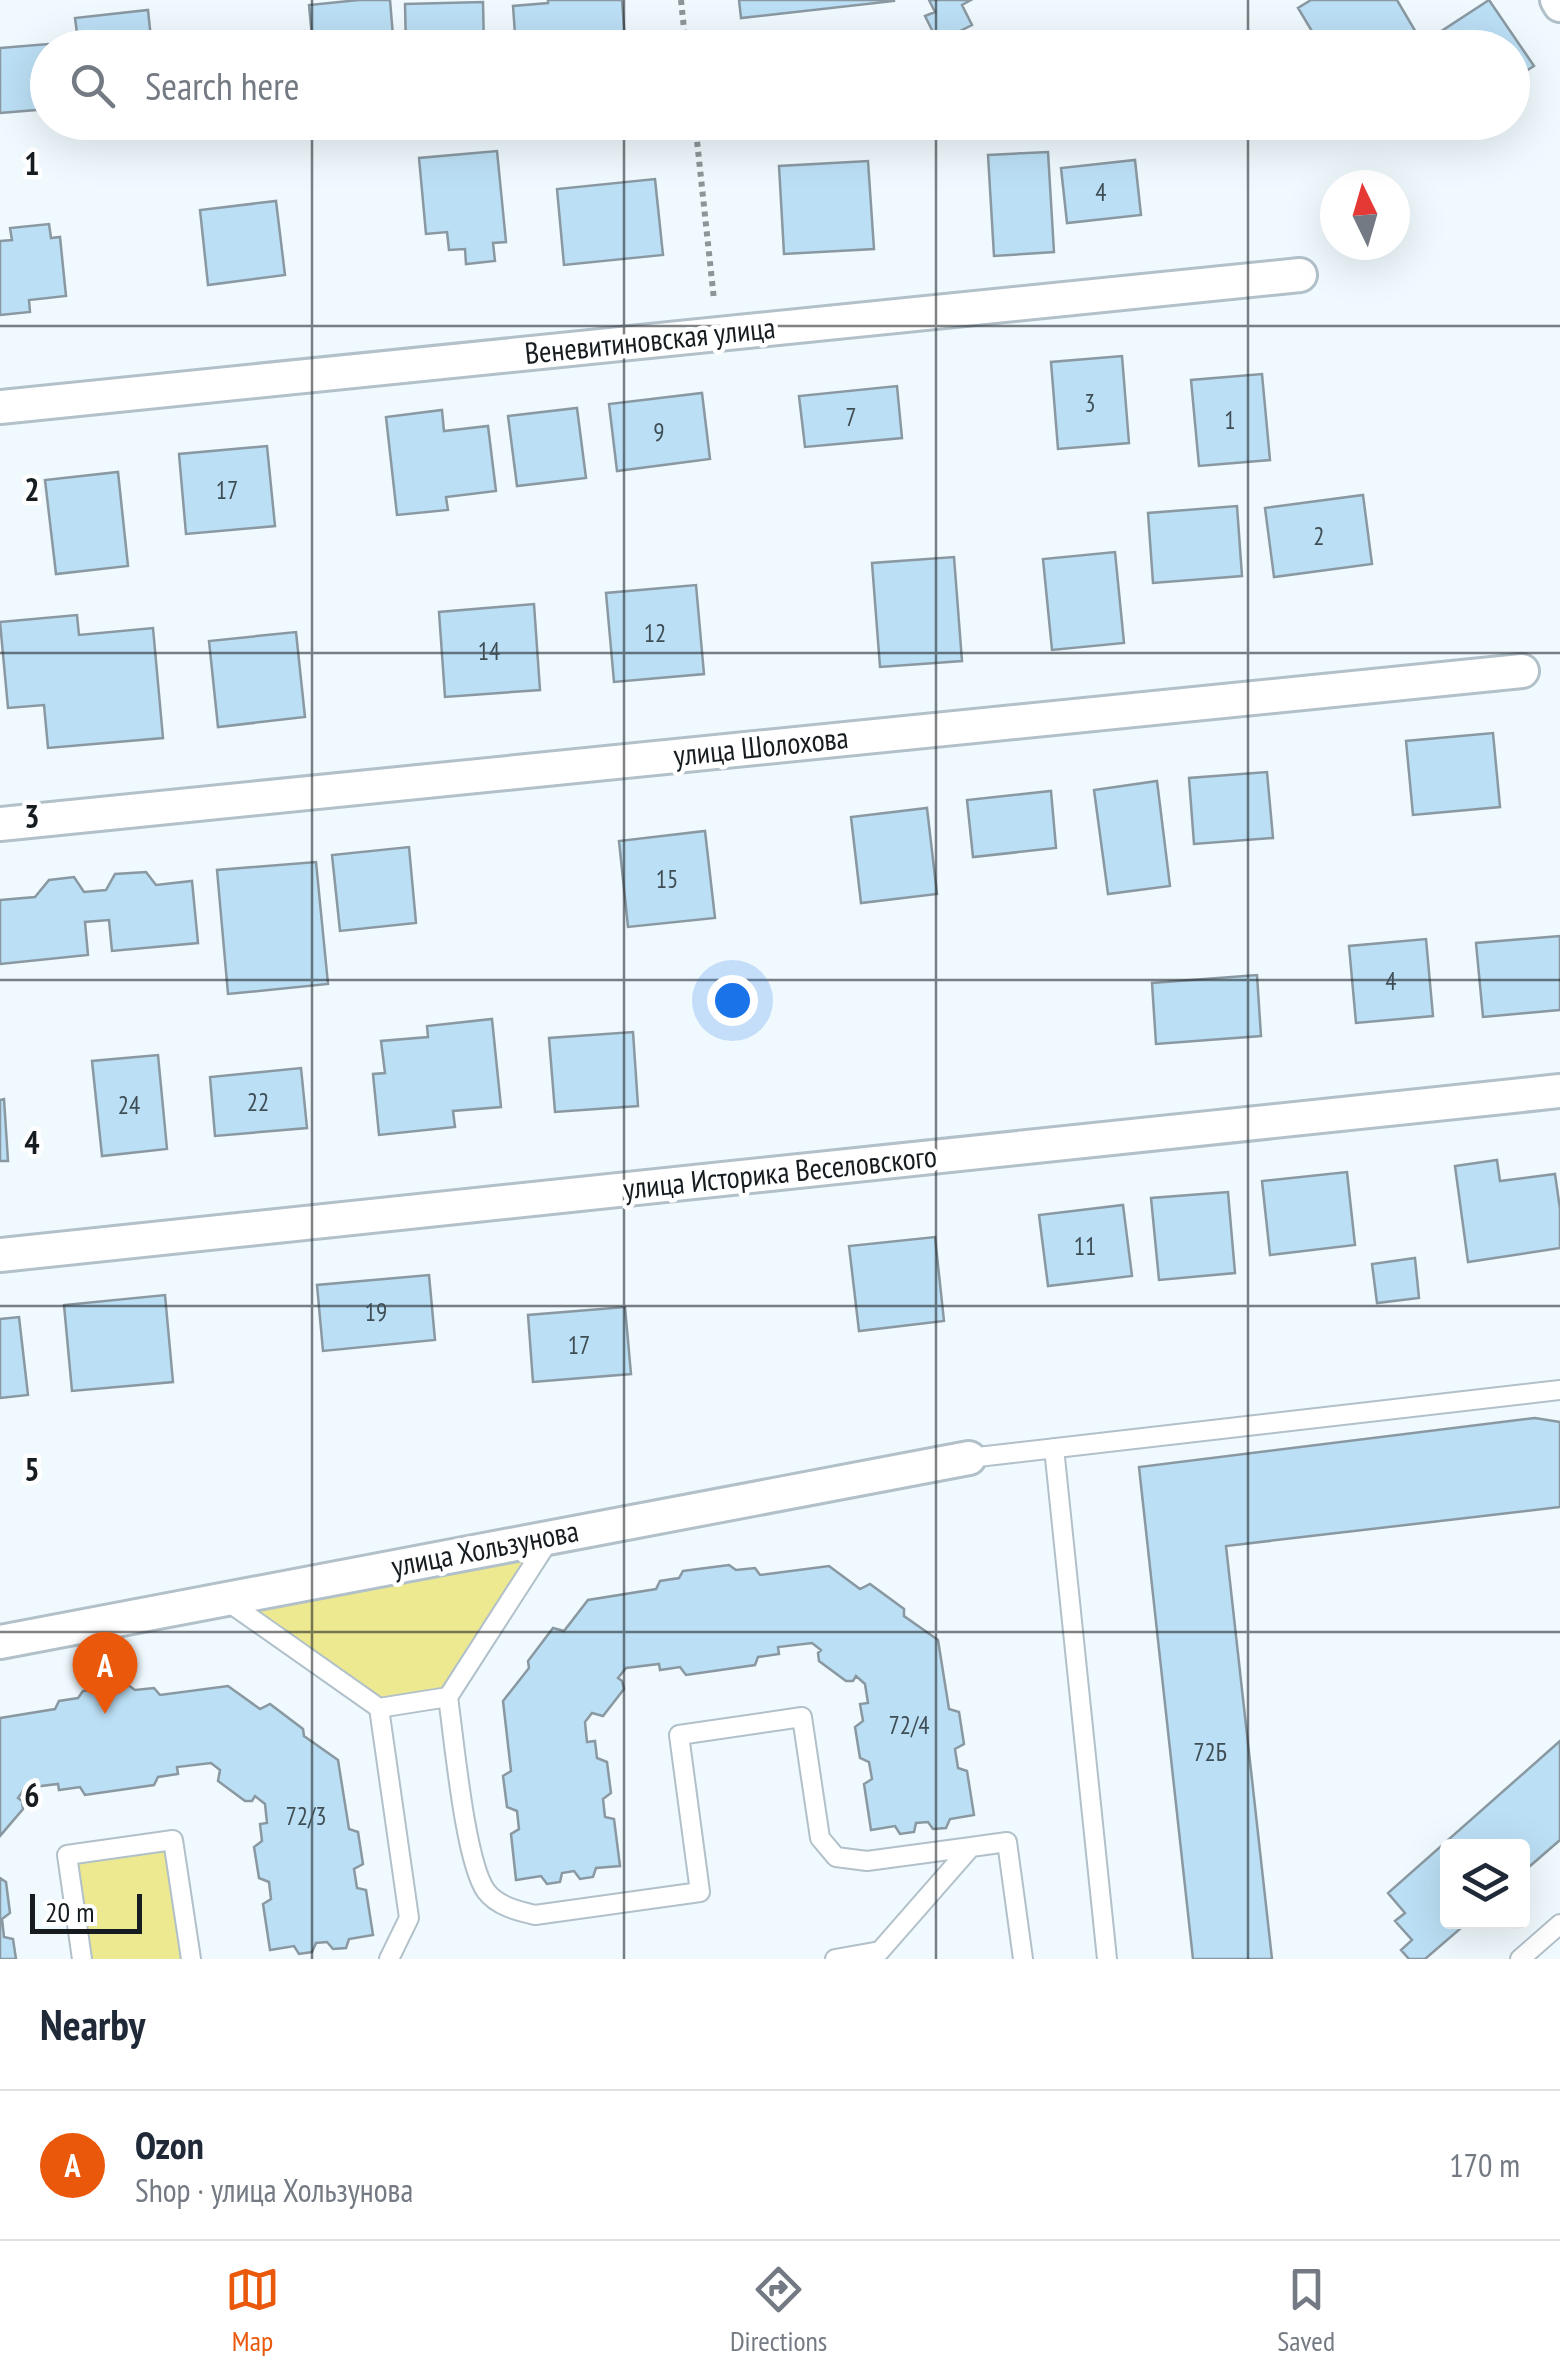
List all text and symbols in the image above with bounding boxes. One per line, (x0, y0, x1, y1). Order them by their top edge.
search box (30, 30, 1530, 140)
icon: search (65, 58, 120, 113)
text: Search here (145, 61, 299, 110)
text: 1 (24, 142, 40, 184)
north arrow (1320, 170, 1410, 260)
house number: 4 (1095, 176, 1107, 208)
street label: Веневитиновская улица (523, 307, 777, 372)
house number: 3 (1084, 387, 1096, 419)
house number: 7 (845, 401, 857, 433)
house number: 1 (1224, 404, 1236, 436)
house number: 9 (653, 416, 665, 448)
text: 2 (24, 468, 40, 510)
house number: 17 (216, 474, 238, 506)
house number: 2 (1313, 520, 1325, 552)
house number: 12 (644, 617, 666, 649)
house number: 14 (478, 635, 500, 667)
street label: улица Шолохова (672, 717, 850, 774)
text: 3 (24, 795, 40, 837)
house number: 15 (656, 863, 678, 895)
house number: 4 (1385, 965, 1397, 997)
your location (707, 975, 758, 1026)
house number: 22 (247, 1086, 269, 1118)
house number: 24 (118, 1089, 140, 1121)
text: 4 (24, 1121, 40, 1163)
street label: улица Историка Веселовского (621, 1136, 939, 1207)
house number: 11 (1074, 1230, 1096, 1262)
house number: 19 (365, 1296, 387, 1328)
house number: 17 (568, 1329, 590, 1361)
text: 5 (24, 1448, 40, 1490)
street label: улица Хользунова (388, 1510, 582, 1585)
pin: A (72, 1632, 138, 1714)
house number: 72/4 (888, 1709, 930, 1741)
house number: 72Б (1193, 1736, 1227, 1768)
text: 6 (24, 1774, 40, 1816)
house number: 72/3 (285, 1800, 327, 1832)
map controls (1440, 1839, 1530, 1929)
button: layers (1440, 1839, 1530, 1929)
scale bar (30, 1889, 142, 1934)
text: 20 m (45, 1893, 94, 1930)
text: Nearby (40, 1997, 145, 2052)
text: Ozon (135, 2120, 204, 2169)
text: A (64, 2144, 81, 2186)
text: 170 m (1449, 2144, 1520, 2186)
text: Shop · улица Хользунова (135, 2169, 413, 2211)
tab: Map (225, 2262, 280, 2359)
tab: Directions (730, 2262, 827, 2359)
tab: Saved (1277, 2262, 1335, 2359)

